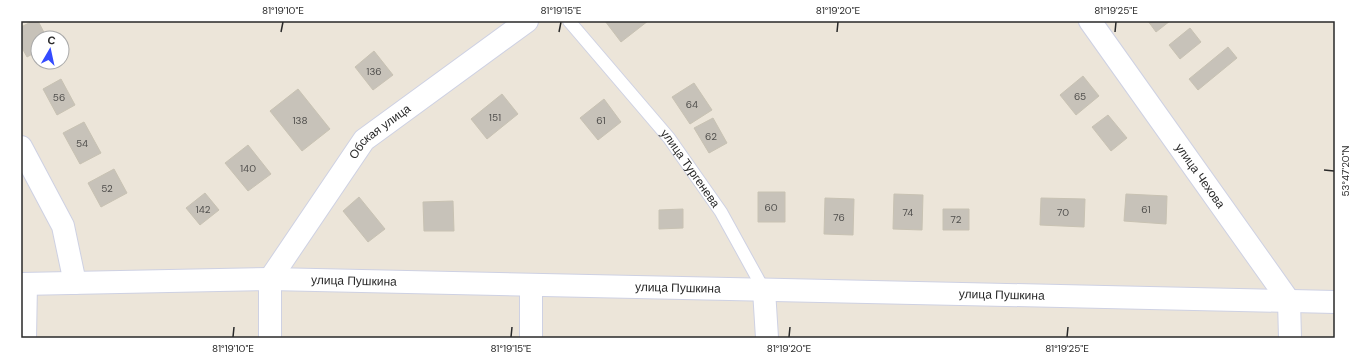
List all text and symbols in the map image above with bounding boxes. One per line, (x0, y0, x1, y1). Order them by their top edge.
text: 81°19'10"E (262, 4, 304, 17)
text: 81°19'15"E (540, 4, 582, 17)
text: 81°19'20"E (816, 4, 861, 17)
text: 81°19'25"E (1094, 4, 1138, 17)
north arrow (30, 30, 70, 70)
text: С (47, 33, 57, 48)
house number: 136 (366, 65, 382, 78)
house number: 65 (1074, 90, 1086, 103)
house number: 56 (53, 91, 65, 104)
house number: 64 (686, 98, 698, 111)
street label: Обская улица (345, 101, 414, 162)
house number: 151 (489, 111, 501, 124)
house number: 138 (292, 114, 308, 127)
house number: 61 (596, 114, 606, 127)
street label: улица Тургенева (657, 126, 724, 211)
house number: 62 (705, 130, 717, 143)
house number: 54 (76, 137, 88, 150)
street label: улица Чехова (1171, 140, 1229, 212)
text: 53°47'20"N (1339, 145, 1352, 197)
house number: 140 (240, 162, 256, 175)
house number: 52 (101, 182, 113, 195)
house number: 60 (764, 201, 778, 214)
house number: 142 (196, 203, 211, 216)
house number: 61 (1141, 203, 1151, 216)
house number: 74 (903, 206, 913, 219)
house number: 70 (1057, 206, 1069, 219)
house number: 76 (833, 211, 845, 224)
house number: 72 (951, 213, 962, 226)
street label: улица Пушкина (311, 272, 397, 290)
street label: улица Пушкина (635, 279, 721, 297)
street label: улица Пушкина (959, 286, 1045, 304)
text: 81°19'10"E (212, 342, 254, 355)
text: 81°19'15"E (490, 342, 532, 355)
text: 81°19'20"E (767, 342, 812, 355)
text: 81°19'25"E (1045, 342, 1089, 355)

